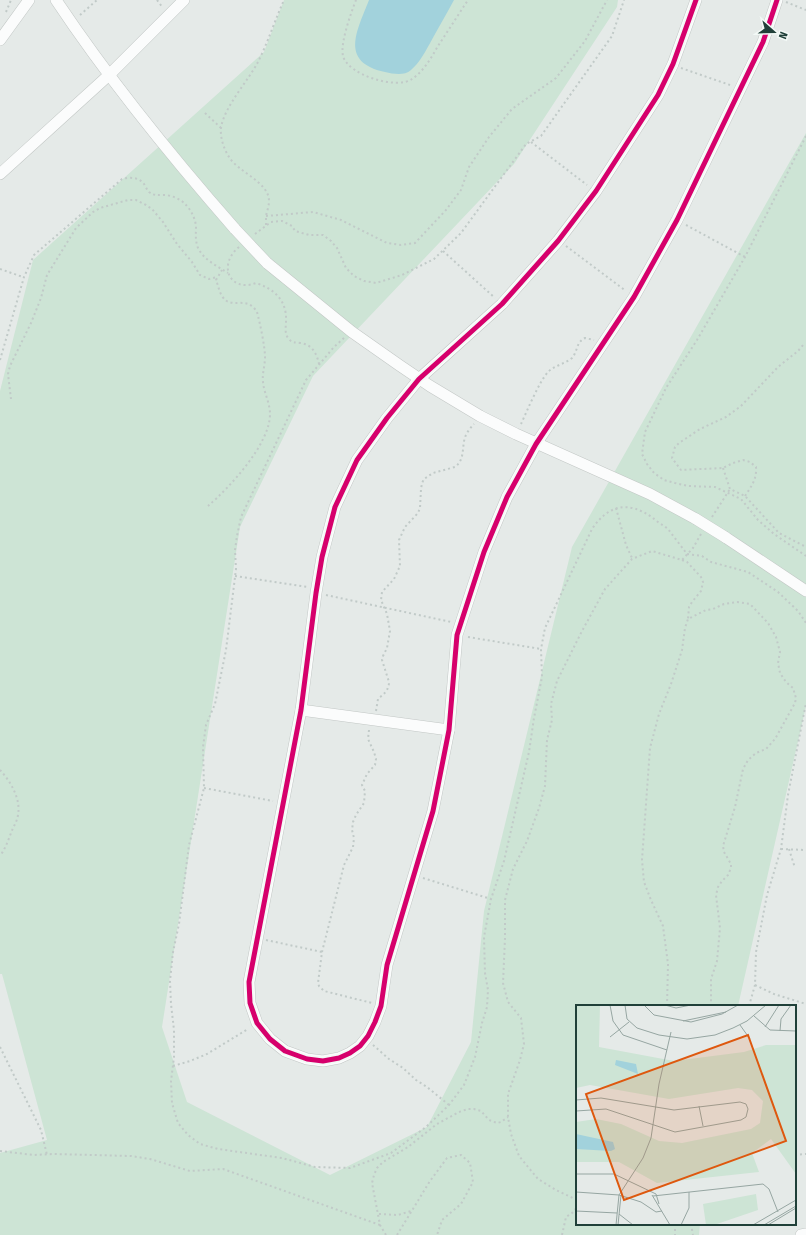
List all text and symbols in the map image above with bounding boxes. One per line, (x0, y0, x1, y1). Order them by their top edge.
north arrow (754, 12, 794, 52)
text: N (776, 30, 790, 41)
inset map (576, 1005, 796, 1225)

